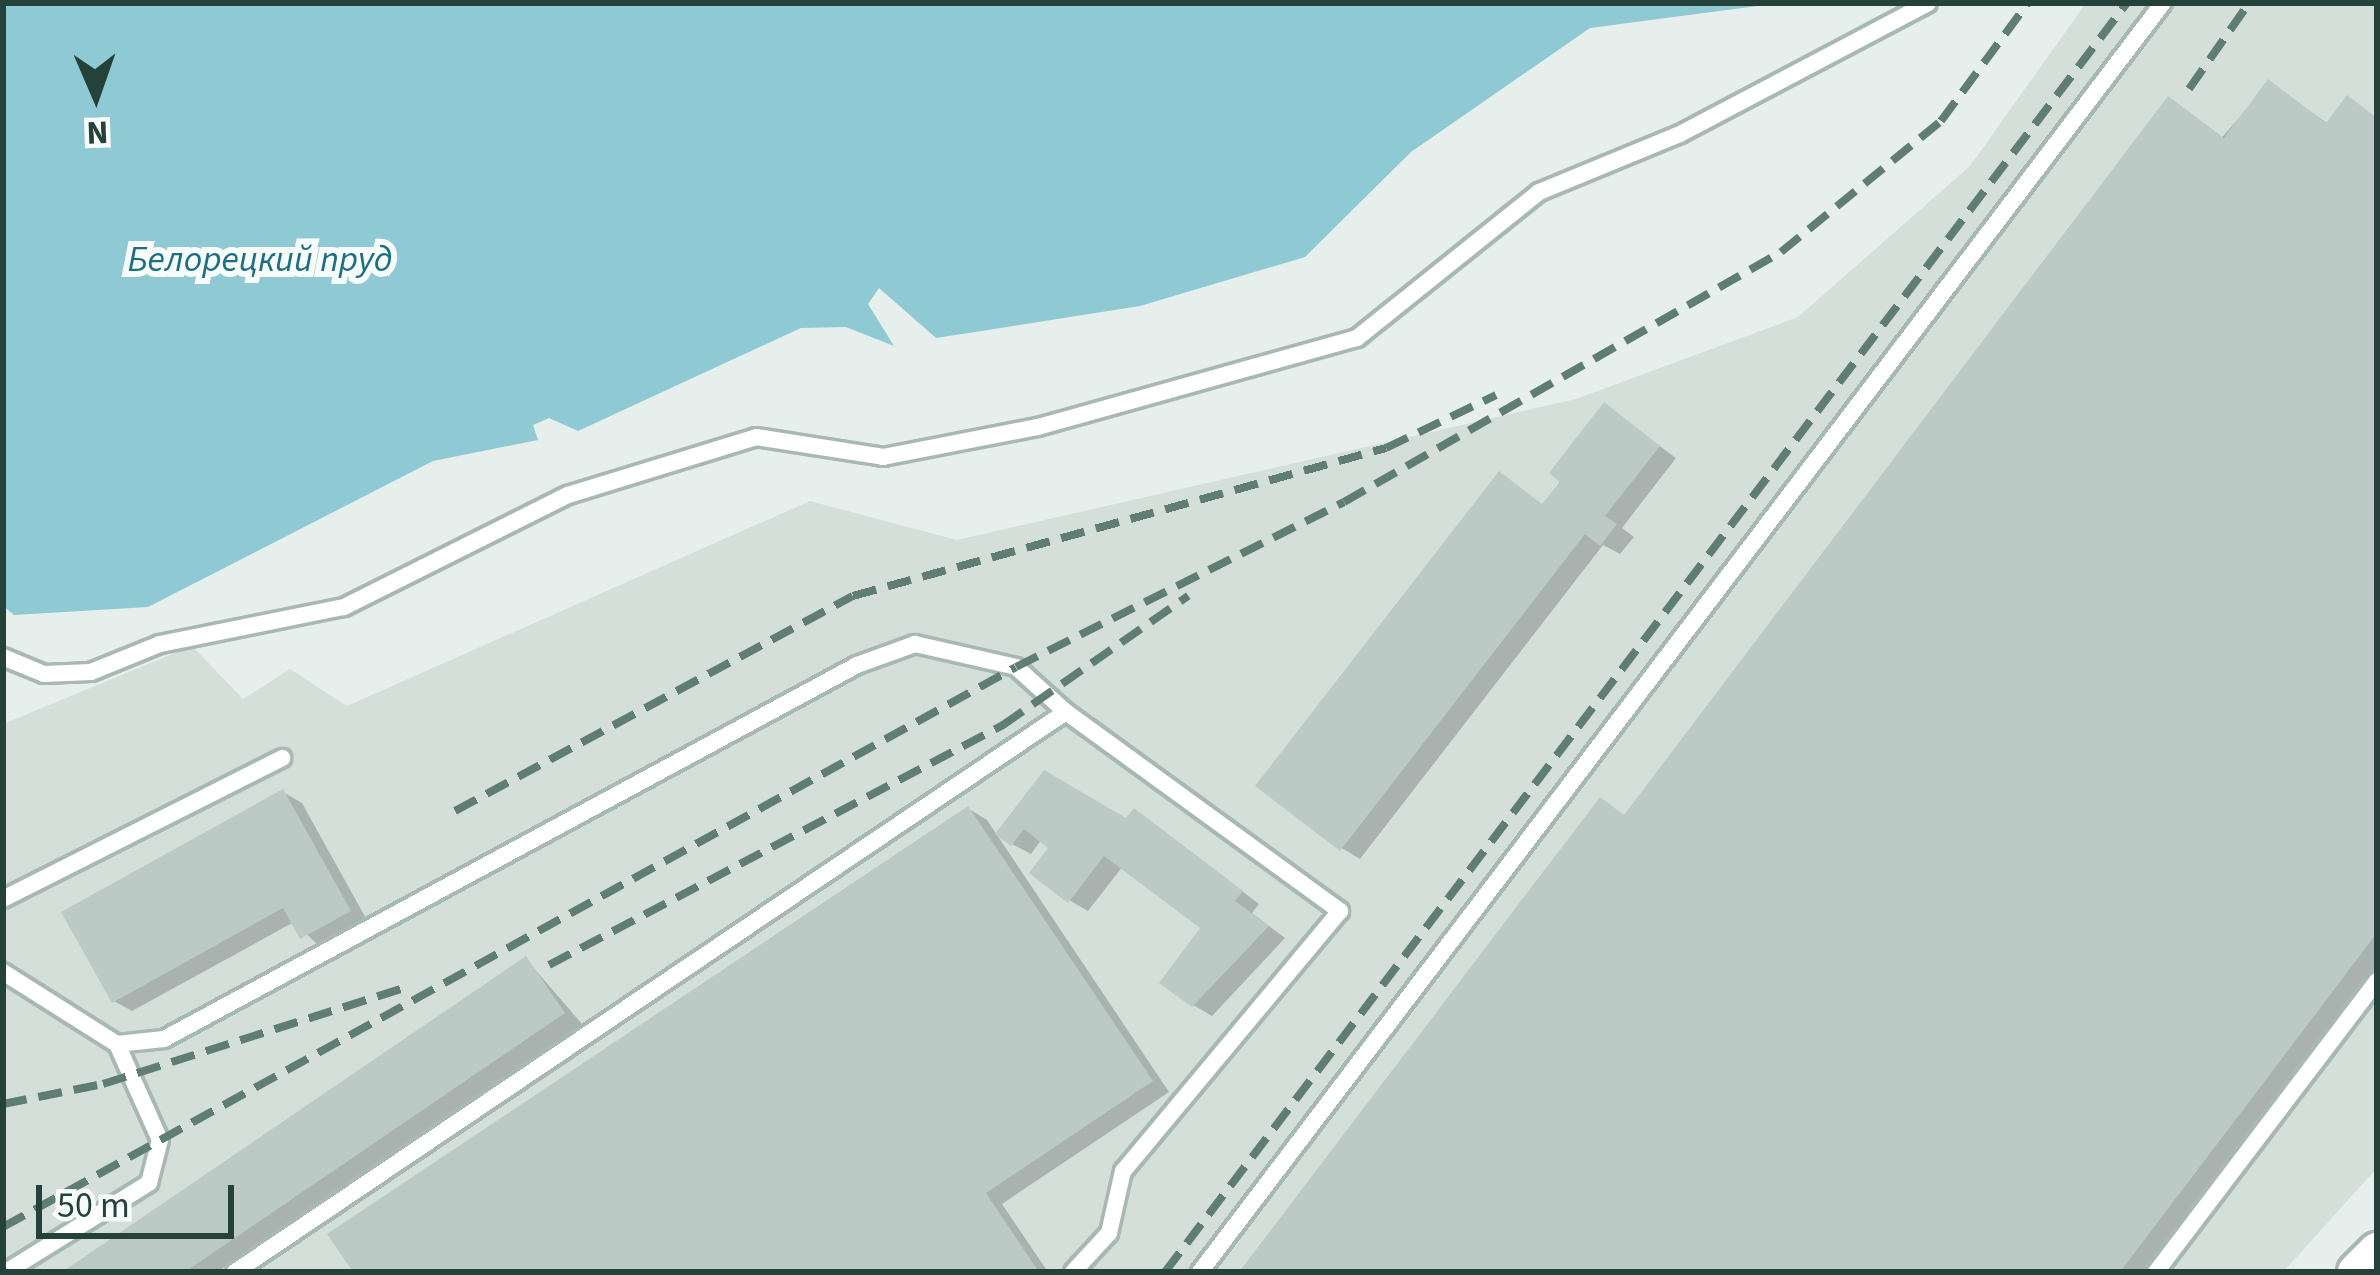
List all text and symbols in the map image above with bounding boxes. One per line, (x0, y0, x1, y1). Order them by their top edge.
north arrow (36, 36, 156, 156)
text: N (85, 109, 109, 156)
water label: Белорецкий пруд (128, 238, 392, 282)
scale bar (42, 1161, 240, 1235)
text: 50 m (57, 1180, 130, 1231)

